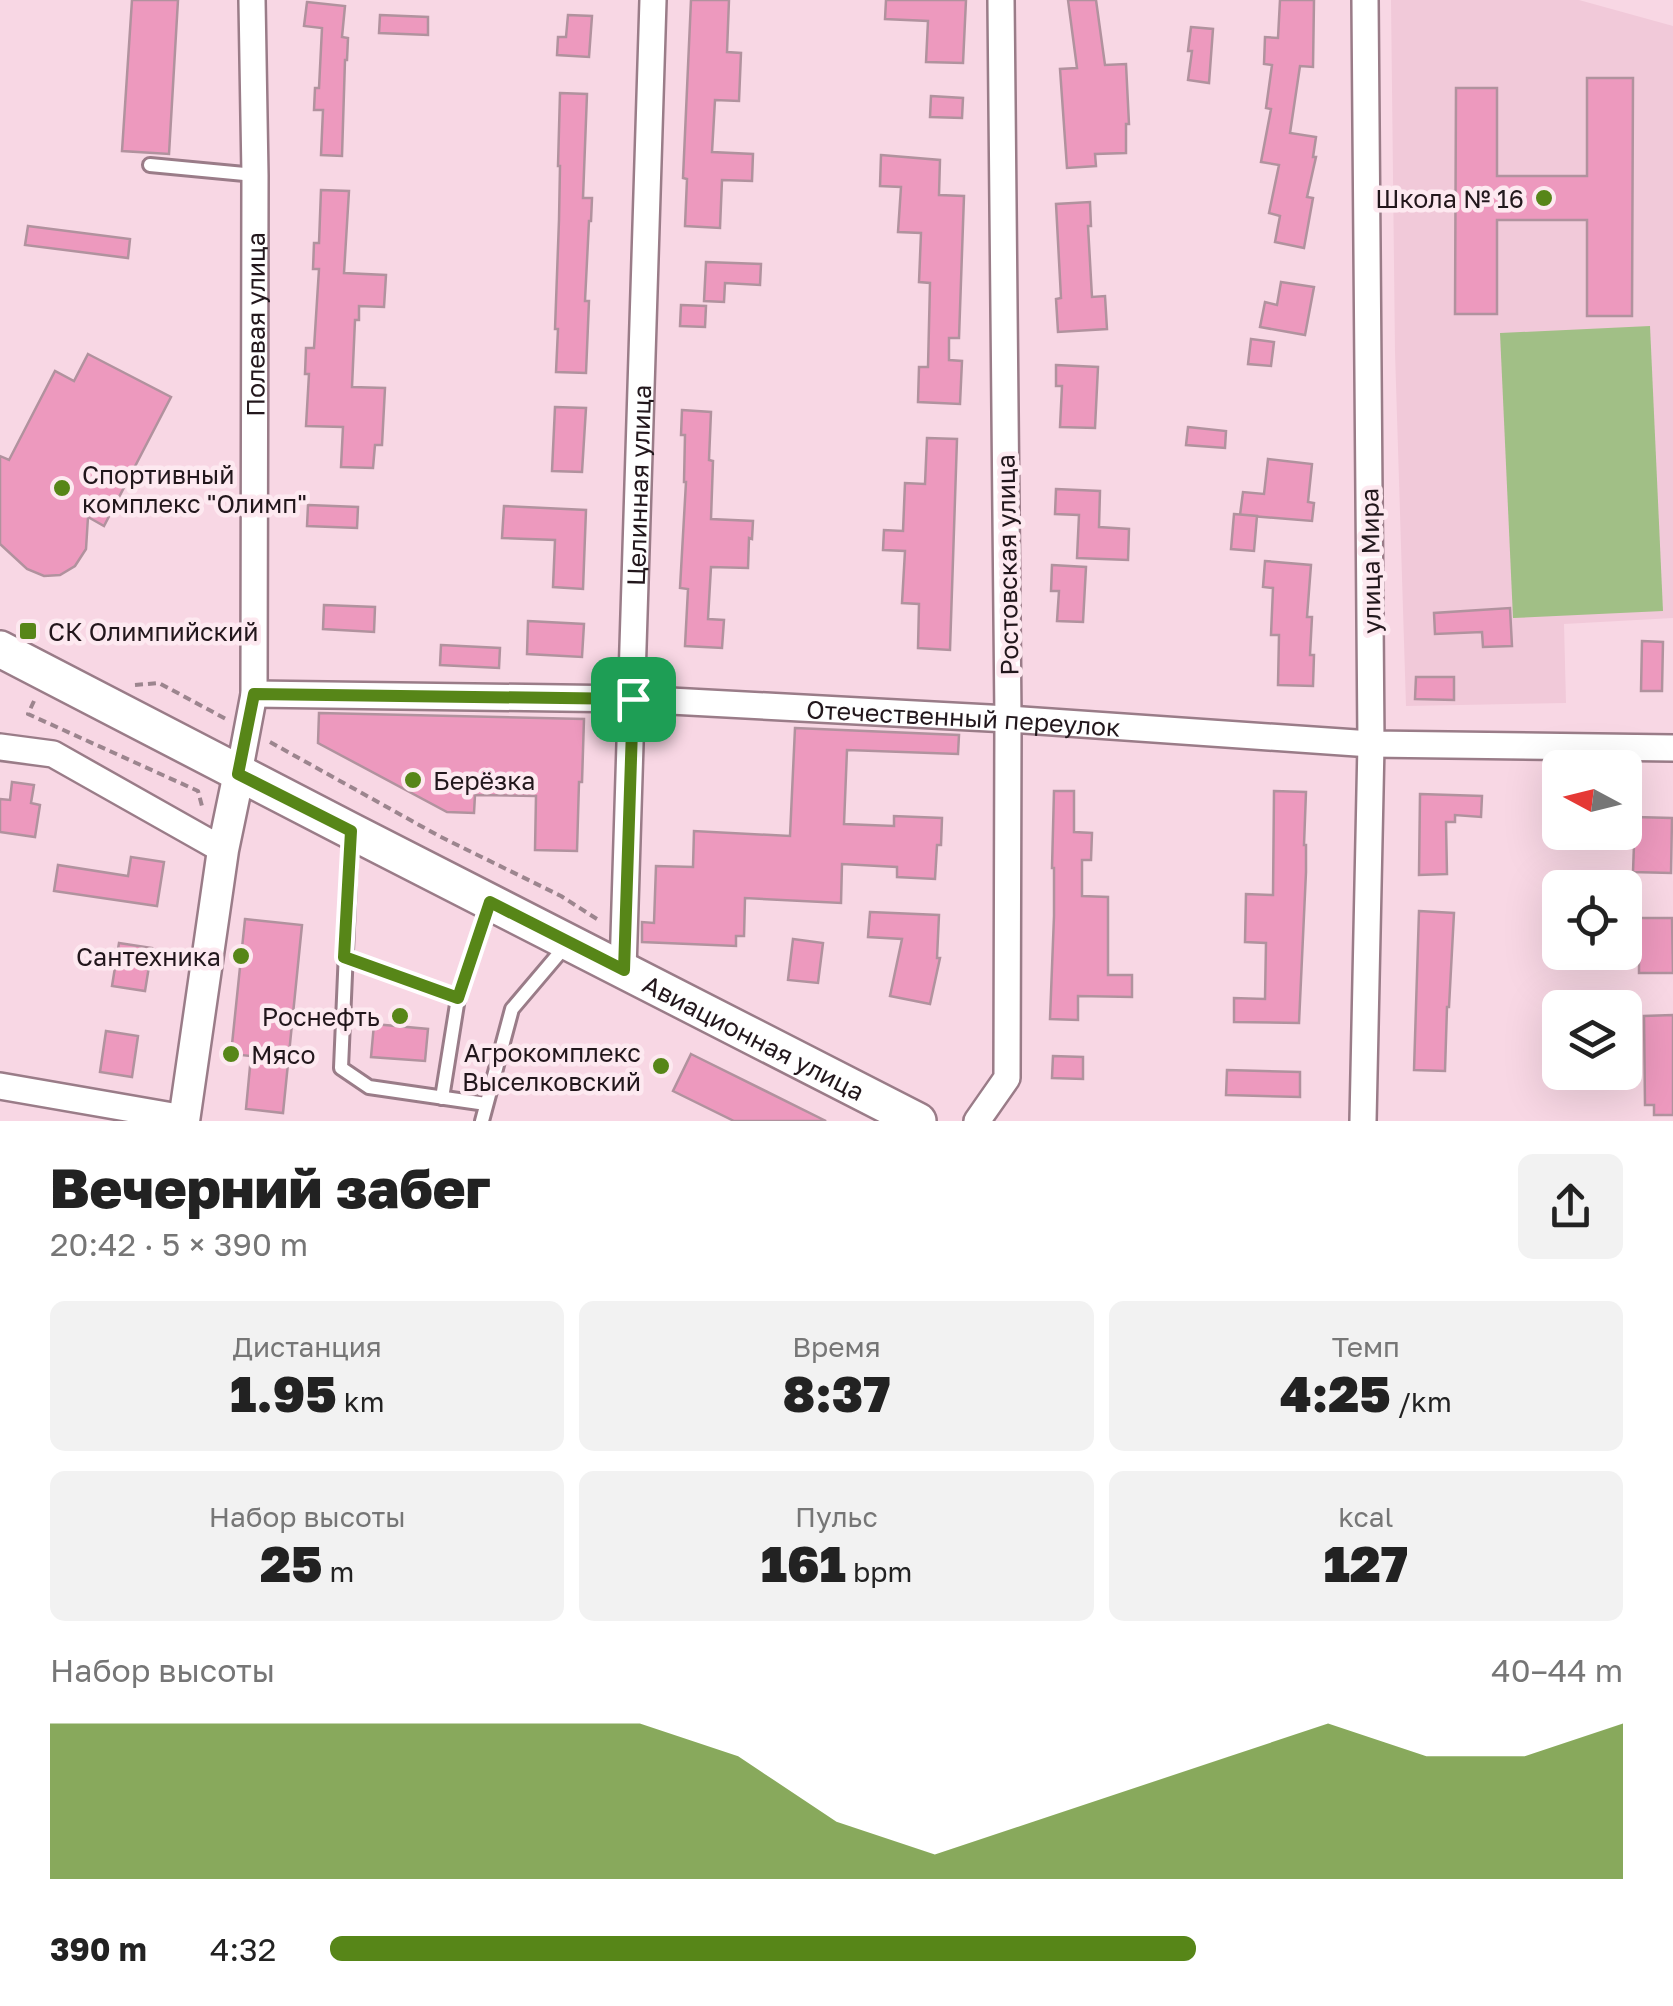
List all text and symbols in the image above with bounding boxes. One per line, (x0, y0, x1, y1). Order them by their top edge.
place label: Школа № 16 (1375, 183, 1524, 214)
marker: Школа № 16 (1533, 187, 1555, 209)
street label: Полевая улица (239, 232, 270, 417)
street label: Целинная улица (619, 384, 657, 586)
street label: Ростовская улица (990, 454, 1024, 676)
place label: Спортивный комплекс "Олимп" (82, 459, 307, 519)
marker: Спортивный комплекс "Олимп" (51, 477, 73, 499)
street label: улица Мира (1353, 488, 1387, 634)
place label: СК Олимпийский (48, 616, 258, 647)
marker: СК Олимпийский (17, 620, 39, 642)
pin (591, 657, 676, 742)
icon: arrive (606, 672, 661, 727)
street label: Отечественный переулок (805, 693, 1122, 742)
north arrow (1542, 750, 1642, 850)
map controls (1542, 750, 1642, 1090)
place label: Берёзка (433, 765, 535, 796)
marker: Берёзка (402, 769, 424, 791)
button: locate (1542, 870, 1642, 970)
place label: Сантехника (76, 941, 221, 972)
marker: Сантехника (230, 945, 252, 967)
street label: Авиационная улица (638, 968, 870, 1107)
button: layers (1542, 990, 1642, 1090)
place label: Роснефть (262, 1001, 380, 1032)
marker: Роснефть (389, 1005, 411, 1027)
place label: Агрокомплекс Выселковский (462, 1037, 641, 1097)
place label: Мясо (251, 1039, 315, 1070)
marker: Мясо (220, 1043, 242, 1065)
marker: Агрокомплекс Выселковский (650, 1055, 672, 1077)
text: Вечерний забег (50, 1154, 491, 1220)
button: share (1518, 1154, 1623, 1259)
text: 20:42 · 5 × 390 m (50, 1225, 308, 1263)
text: Дистанция (233, 1330, 382, 1363)
text: Время (792, 1330, 881, 1363)
text: Темп (1332, 1330, 1400, 1363)
text: 1.95 (230, 1363, 337, 1423)
text: 8:37 (782, 1363, 891, 1423)
text: 4:25 (1280, 1363, 1391, 1423)
text: km (337, 1385, 384, 1418)
text: /km (1391, 1385, 1452, 1418)
text: Набор высоты (209, 1500, 406, 1533)
text: Пульс (795, 1500, 878, 1533)
text: kcal (1338, 1500, 1393, 1533)
text: 25 (260, 1533, 323, 1593)
text: 161 (761, 1533, 846, 1593)
text: 127 (1323, 1533, 1408, 1593)
text: m (323, 1555, 354, 1588)
text: bpm (846, 1555, 912, 1588)
text: Набор высоты (50, 1651, 275, 1689)
text: 40–44 m (1491, 1651, 1623, 1689)
text: 390 m (50, 1930, 147, 1968)
text: 4:32 (210, 1930, 276, 1968)

